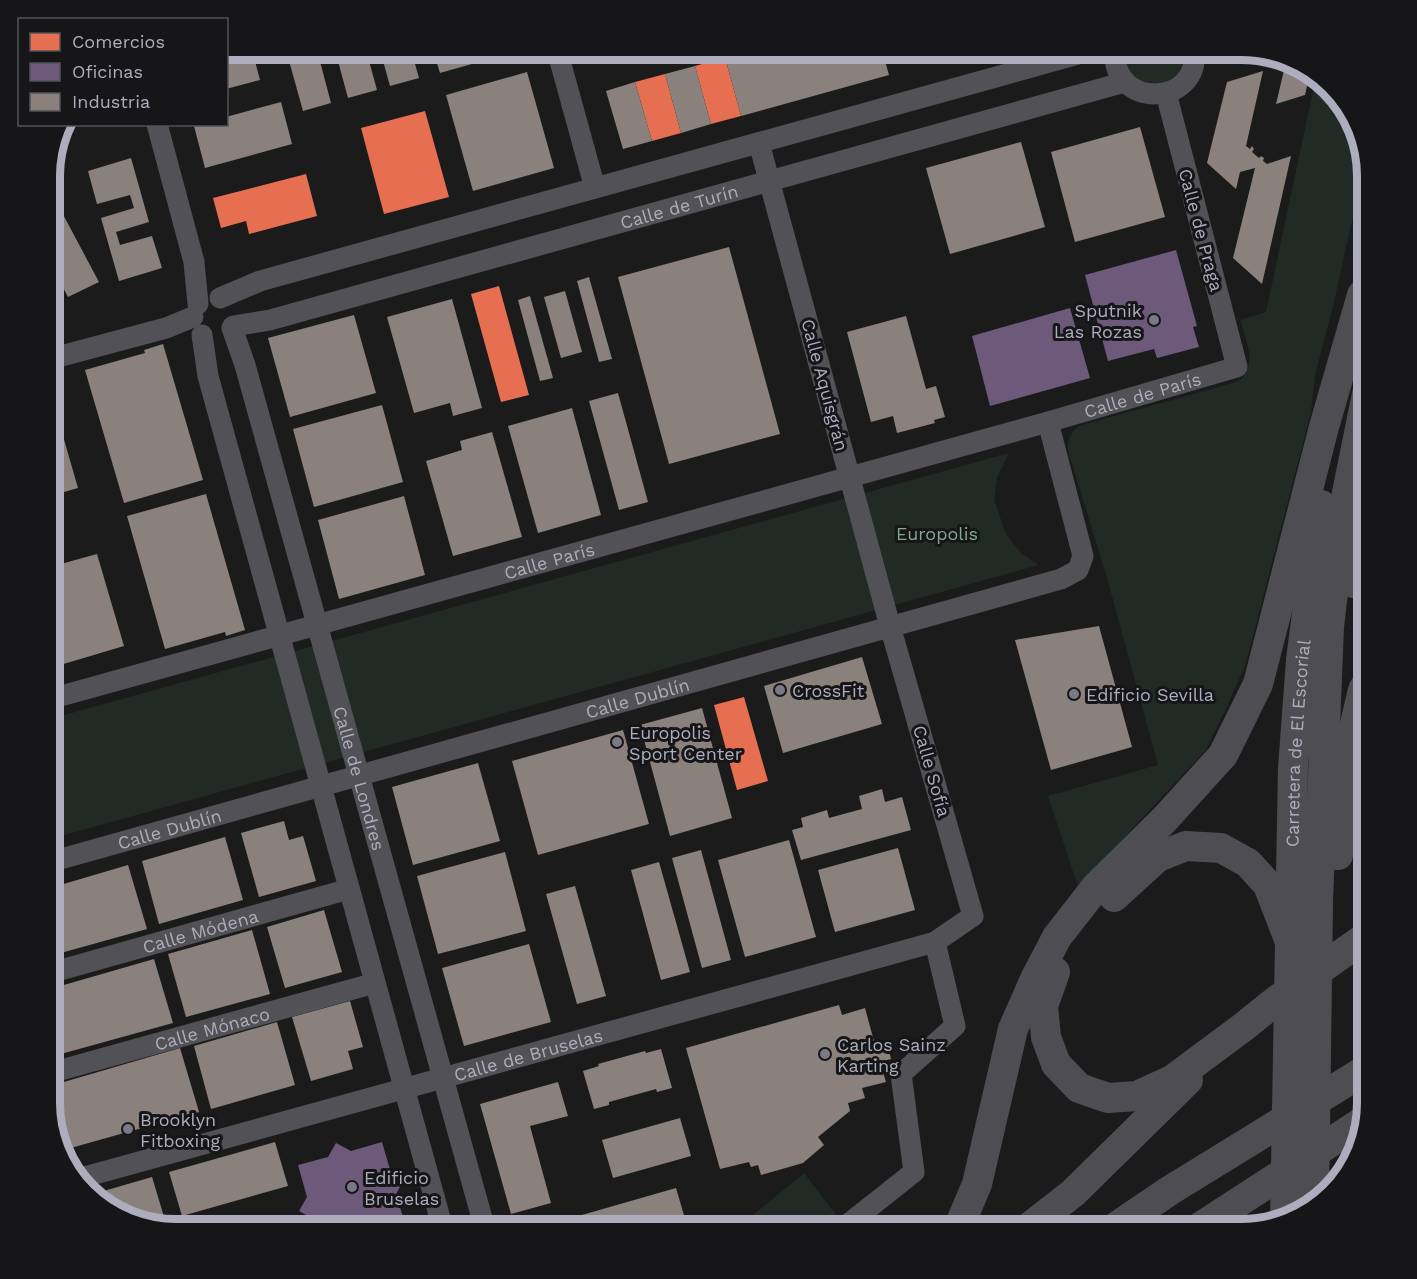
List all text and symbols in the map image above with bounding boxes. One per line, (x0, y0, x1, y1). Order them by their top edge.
legend (18, 18, 228, 126)
text: Comercios (72, 31, 165, 52)
text: Oficinas (72, 61, 143, 82)
text: Industria (72, 91, 150, 112)
street label: Calle de Praga (1175, 166, 1227, 294)
street label: Calle de Turín (618, 180, 740, 233)
place label: Sputnik Las Rozas (1054, 300, 1142, 342)
marker: Sputnik Las Rozas (1147, 313, 1161, 327)
street label: Calle Aquisgrán (797, 317, 853, 453)
street label: Calle de París (1081, 368, 1203, 421)
park label: Europolis (896, 523, 978, 544)
street label: Calle París (502, 538, 597, 583)
street label: Carretera de El Escorial (1281, 638, 1314, 847)
street label: Calle Dublín (583, 673, 692, 722)
place label: CrossFit (792, 680, 865, 701)
marker: CrossFit (773, 683, 787, 697)
place label: Edificio Sevilla (1086, 684, 1214, 705)
marker: Edificio Sevilla (1067, 687, 1081, 701)
street label: Calle de Londres (330, 704, 390, 853)
place label: Europolis Sport Center (629, 722, 742, 764)
street label: Calle Sofía (909, 723, 955, 819)
marker: Europolis Sport Center (610, 735, 624, 749)
street label: Calle Dublín (115, 804, 224, 853)
street label: Calle Módena (140, 905, 260, 957)
street label: Calle Mónaco (152, 1002, 272, 1054)
street label: Calle de Bruselas (451, 1024, 605, 1085)
place label: Carlos Sainz Karting (837, 1034, 946, 1076)
marker: Carlos Sainz Karting (818, 1047, 832, 1061)
place label: Brooklyn Fitboxing (140, 1109, 221, 1151)
marker: Brooklyn Fitboxing (121, 1122, 135, 1136)
place label: Edificio Bruselas (364, 1167, 439, 1209)
marker: Edificio Bruselas (345, 1180, 359, 1194)

